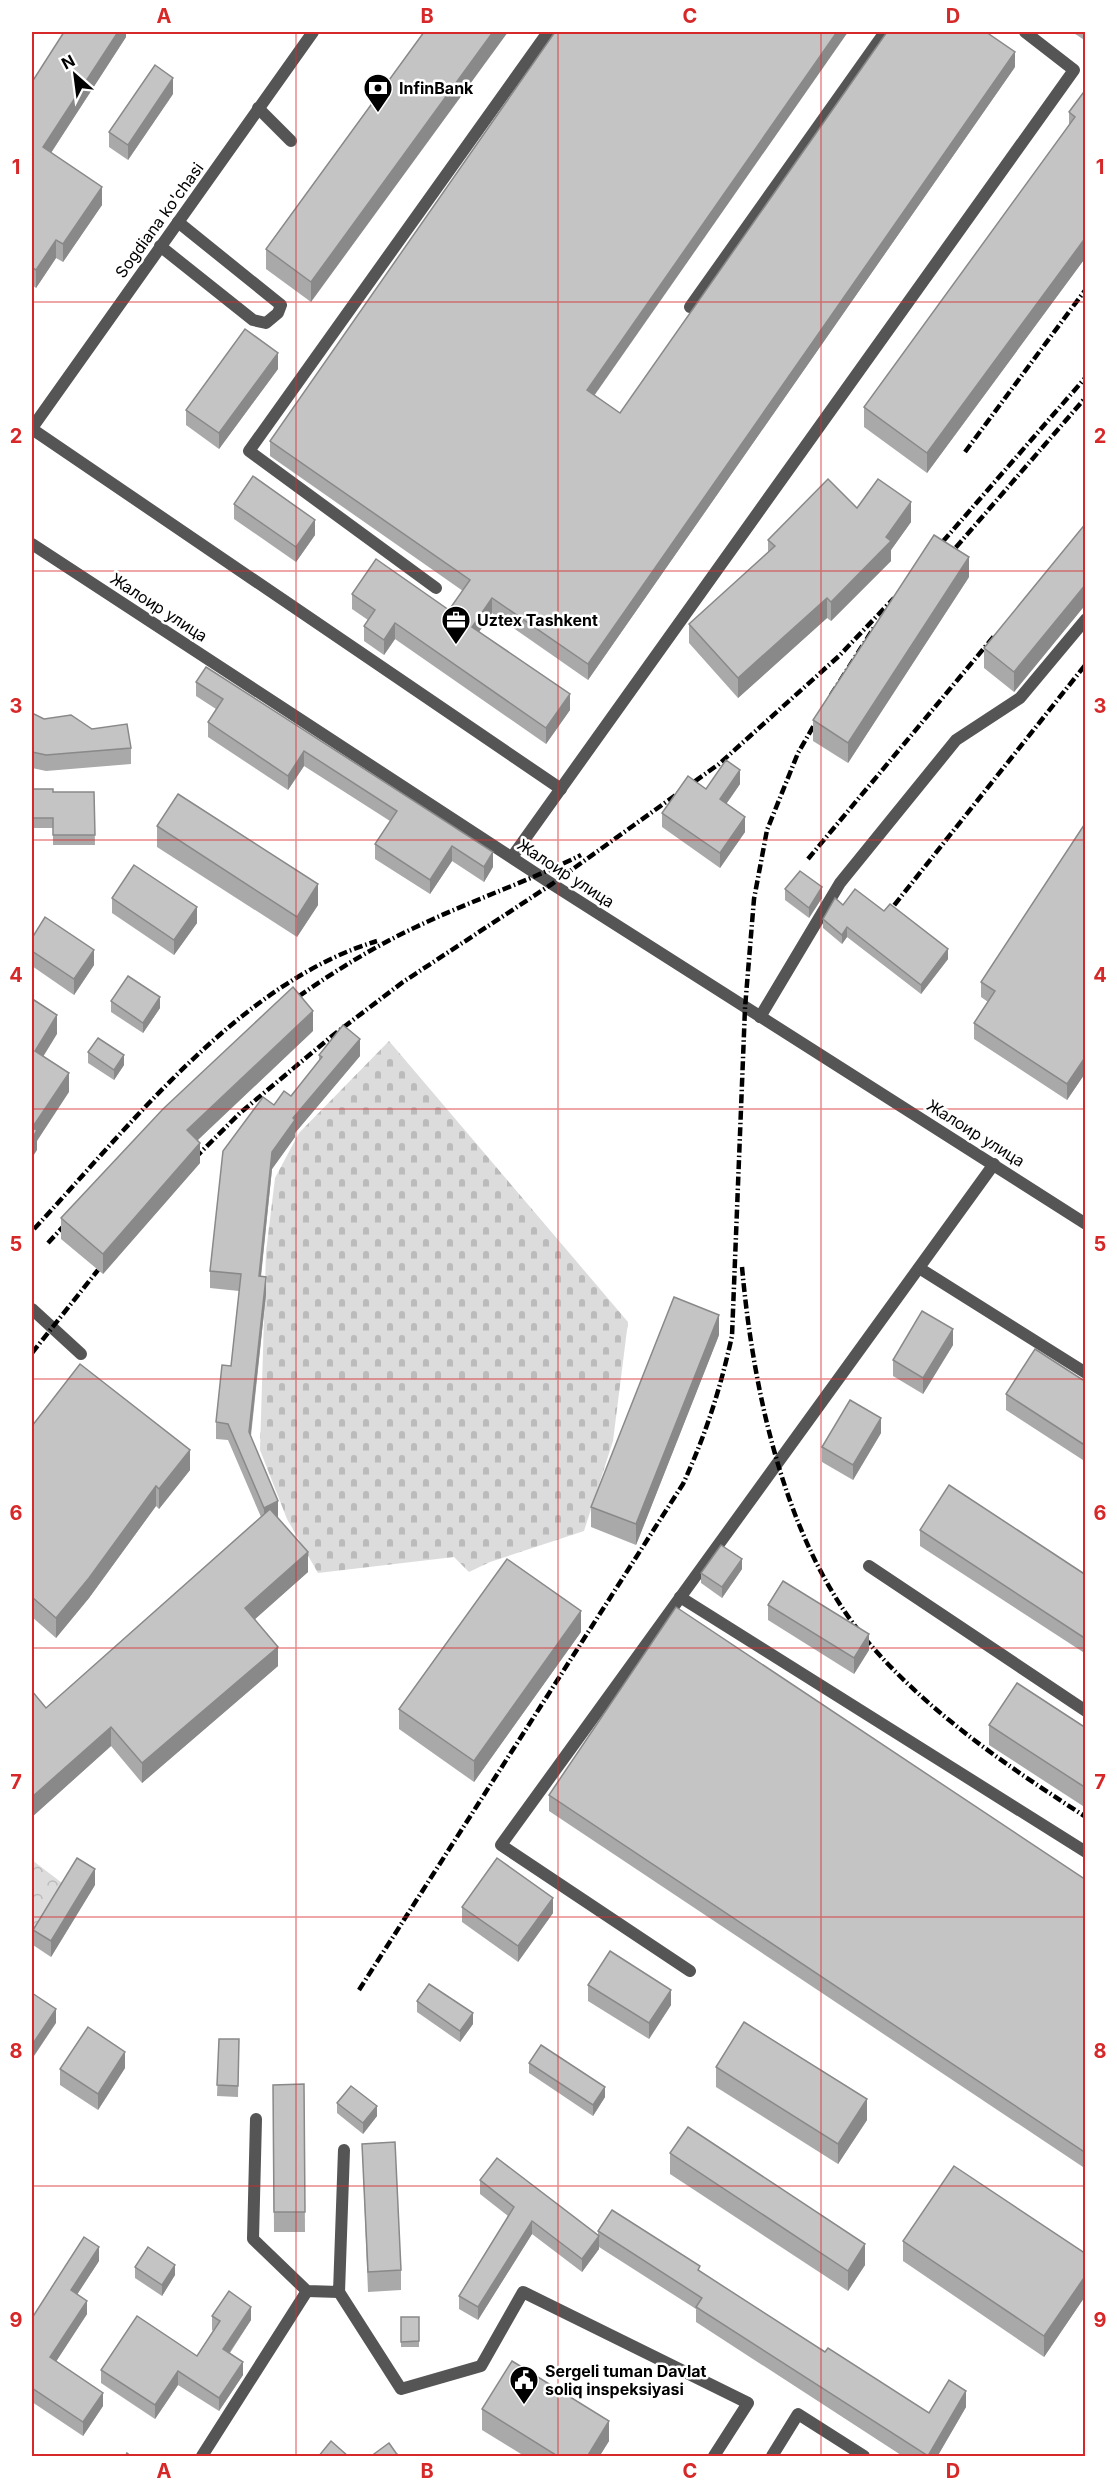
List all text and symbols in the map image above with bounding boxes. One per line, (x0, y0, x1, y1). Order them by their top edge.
text: A (157, 4, 172, 28)
text: B (420, 4, 434, 28)
text: C (683, 4, 697, 28)
text: D (946, 4, 960, 28)
north arrow (45, 45, 105, 105)
text: N (58, 50, 78, 73)
bank icon: InfinBank (362, 72, 394, 114)
place label: InfinBank (399, 78, 474, 98)
text: 1 (12, 155, 20, 179)
text: 1 (1096, 155, 1104, 179)
street label: Sogdiana ko'chasi (110, 158, 208, 282)
text: 2 (10, 424, 22, 448)
text: 2 (1094, 424, 1106, 448)
street label: Жалоир улица (107, 568, 211, 646)
office icon: Uztex Tashkent (440, 604, 472, 646)
place label: Uztex Tashkent (477, 610, 598, 630)
text: 3 (10, 694, 22, 718)
text: 3 (1094, 694, 1106, 718)
street label: Жалоир улица (514, 834, 618, 912)
text: 4 (9, 963, 23, 987)
text: 4 (1093, 963, 1107, 987)
street label: Жалоир улица (923, 1095, 1029, 1171)
text: 5 (10, 1232, 22, 1256)
text: 5 (1094, 1232, 1106, 1256)
text: 6 (10, 1501, 23, 1525)
text: 6 (1094, 1501, 1107, 1525)
text: 7 (10, 1770, 22, 1794)
text: 7 (1094, 1770, 1106, 1794)
text: 8 (9, 2039, 23, 2063)
text: 8 (1093, 2039, 1107, 2063)
text: 9 (10, 2308, 23, 2332)
text: 9 (1094, 2308, 1107, 2332)
place label: Sergeli tuman Davlat soliq inspeksiyasi (545, 2361, 707, 2399)
public building icon: Sergeli tuman Davlat soliq inspeksiyasi (508, 2364, 540, 2406)
text: A (157, 2459, 172, 2483)
text: B (420, 2459, 434, 2483)
text: C (683, 2459, 697, 2483)
text: D (946, 2459, 960, 2483)

